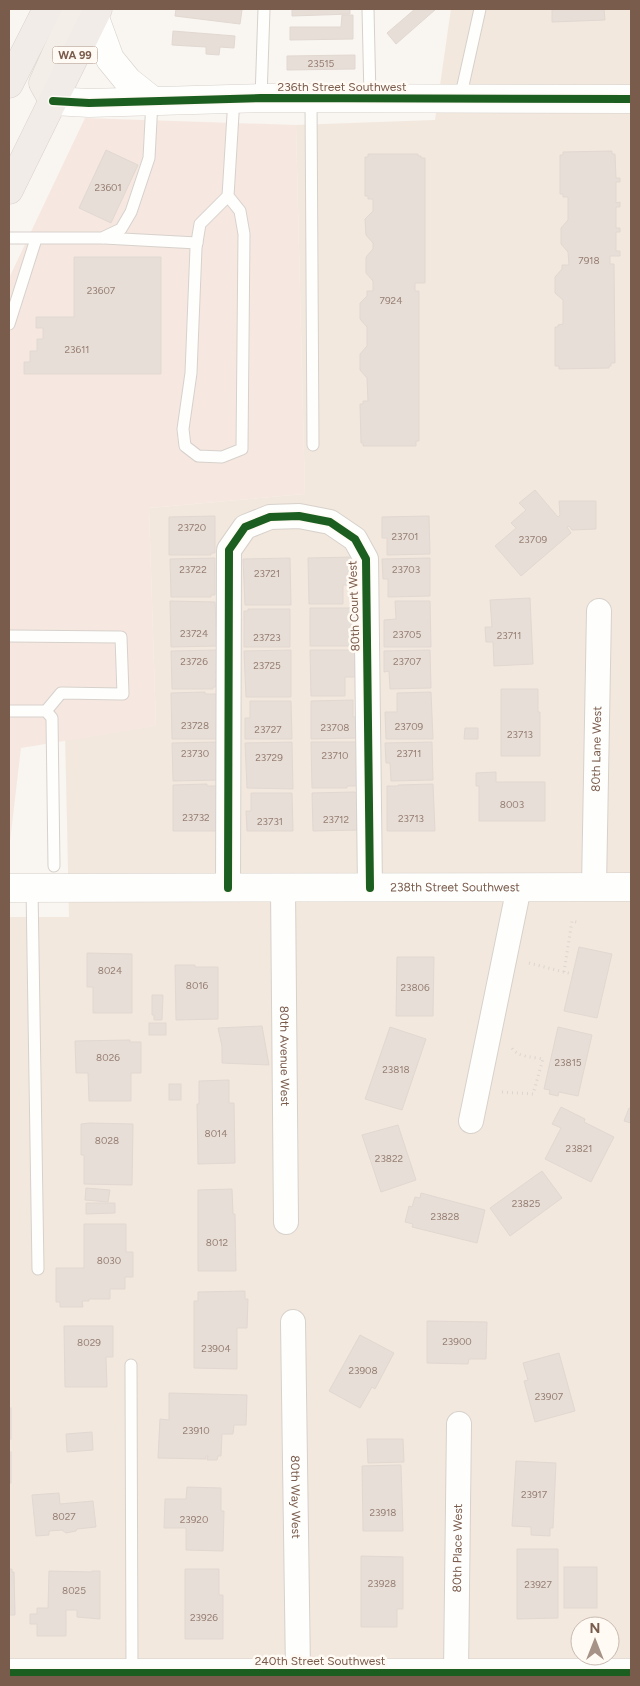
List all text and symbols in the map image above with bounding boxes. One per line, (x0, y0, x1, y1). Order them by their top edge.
road number: WA 99 (52, 46, 98, 64)
house number: 23515 (308, 57, 335, 70)
street label: 236th Street Southwest (278, 80, 407, 94)
house number: 23601 (94, 181, 122, 194)
house number: 7918 (578, 254, 600, 267)
house number: 23607 (87, 284, 116, 297)
house number: 7924 (380, 294, 402, 307)
house number: 23611 (65, 343, 89, 356)
house number: 23720 (178, 521, 206, 534)
house number: 23701 (392, 530, 418, 543)
house number: 23709 (519, 533, 548, 546)
street label: 80th Court West (345, 560, 363, 652)
house number: 23722 (179, 563, 207, 576)
house number: 23703 (392, 563, 420, 576)
house number: 23721 (254, 567, 280, 580)
house number: 23724 (180, 627, 208, 640)
house number: 23705 (393, 628, 422, 641)
house number: 23711 (497, 629, 521, 642)
house number: 23723 (253, 631, 281, 644)
house number: 23726 (180, 655, 208, 668)
house number: 23707 (393, 655, 422, 668)
house number: 23725 (253, 659, 281, 672)
street label: 80th Lane West (589, 706, 604, 792)
house number: 23728 (181, 719, 209, 732)
house number: 23709 (395, 720, 424, 733)
house number: 23708 (321, 721, 349, 734)
house number: 23727 (254, 723, 282, 736)
house number: 23713 (507, 728, 533, 741)
house number: 23730 (181, 747, 209, 760)
house number: 23711 (397, 747, 421, 760)
house number: 23710 (322, 749, 348, 762)
house number: 23729 (255, 751, 283, 764)
house number: 8003 (500, 798, 524, 811)
house number: 23732 (182, 811, 210, 824)
house number: 23713 (398, 812, 424, 825)
house number: 23712 (323, 813, 349, 826)
house number: 23731 (257, 815, 283, 828)
street label: 238th Street Southwest (390, 880, 520, 894)
house number: 8024 (98, 964, 122, 977)
house number: 8016 (186, 979, 209, 992)
house number: 23806 (400, 981, 430, 994)
street label: 80th Avenue West (277, 1006, 292, 1107)
house number: 8026 (96, 1051, 120, 1064)
house number: 23815 (554, 1056, 582, 1069)
house number: 23818 (382, 1063, 410, 1076)
house number: 8014 (205, 1127, 227, 1140)
house number: 8028 (95, 1134, 119, 1147)
house number: 23821 (566, 1142, 592, 1155)
house number: 23822 (375, 1152, 403, 1165)
house number: 23825 (512, 1197, 541, 1210)
house number: 23828 (431, 1210, 459, 1223)
house number: 8012 (206, 1236, 228, 1249)
house number: 8030 (97, 1254, 121, 1267)
house number: 23900 (442, 1335, 472, 1348)
house number: 8029 (77, 1336, 101, 1349)
house number: 23904 (201, 1342, 231, 1355)
house number: 23908 (348, 1364, 378, 1377)
house number: 23907 (535, 1390, 564, 1403)
house number: 23910 (182, 1424, 210, 1437)
street label: 80th Way West (288, 1455, 303, 1539)
house number: 23917 (521, 1488, 548, 1501)
street label: 80th Place West (450, 1503, 465, 1592)
house number: 23918 (370, 1506, 396, 1519)
house number: 8027 (52, 1510, 76, 1523)
house number: 23920 (180, 1513, 208, 1526)
house number: 23928 (368, 1577, 396, 1590)
house number: 23927 (524, 1578, 552, 1591)
house number: 8025 (62, 1584, 86, 1597)
house number: 23926 (190, 1611, 218, 1624)
north arrow (570, 1616, 620, 1666)
text: N (590, 1620, 600, 1637)
street label: 240th Street Southwest (255, 1654, 386, 1668)

